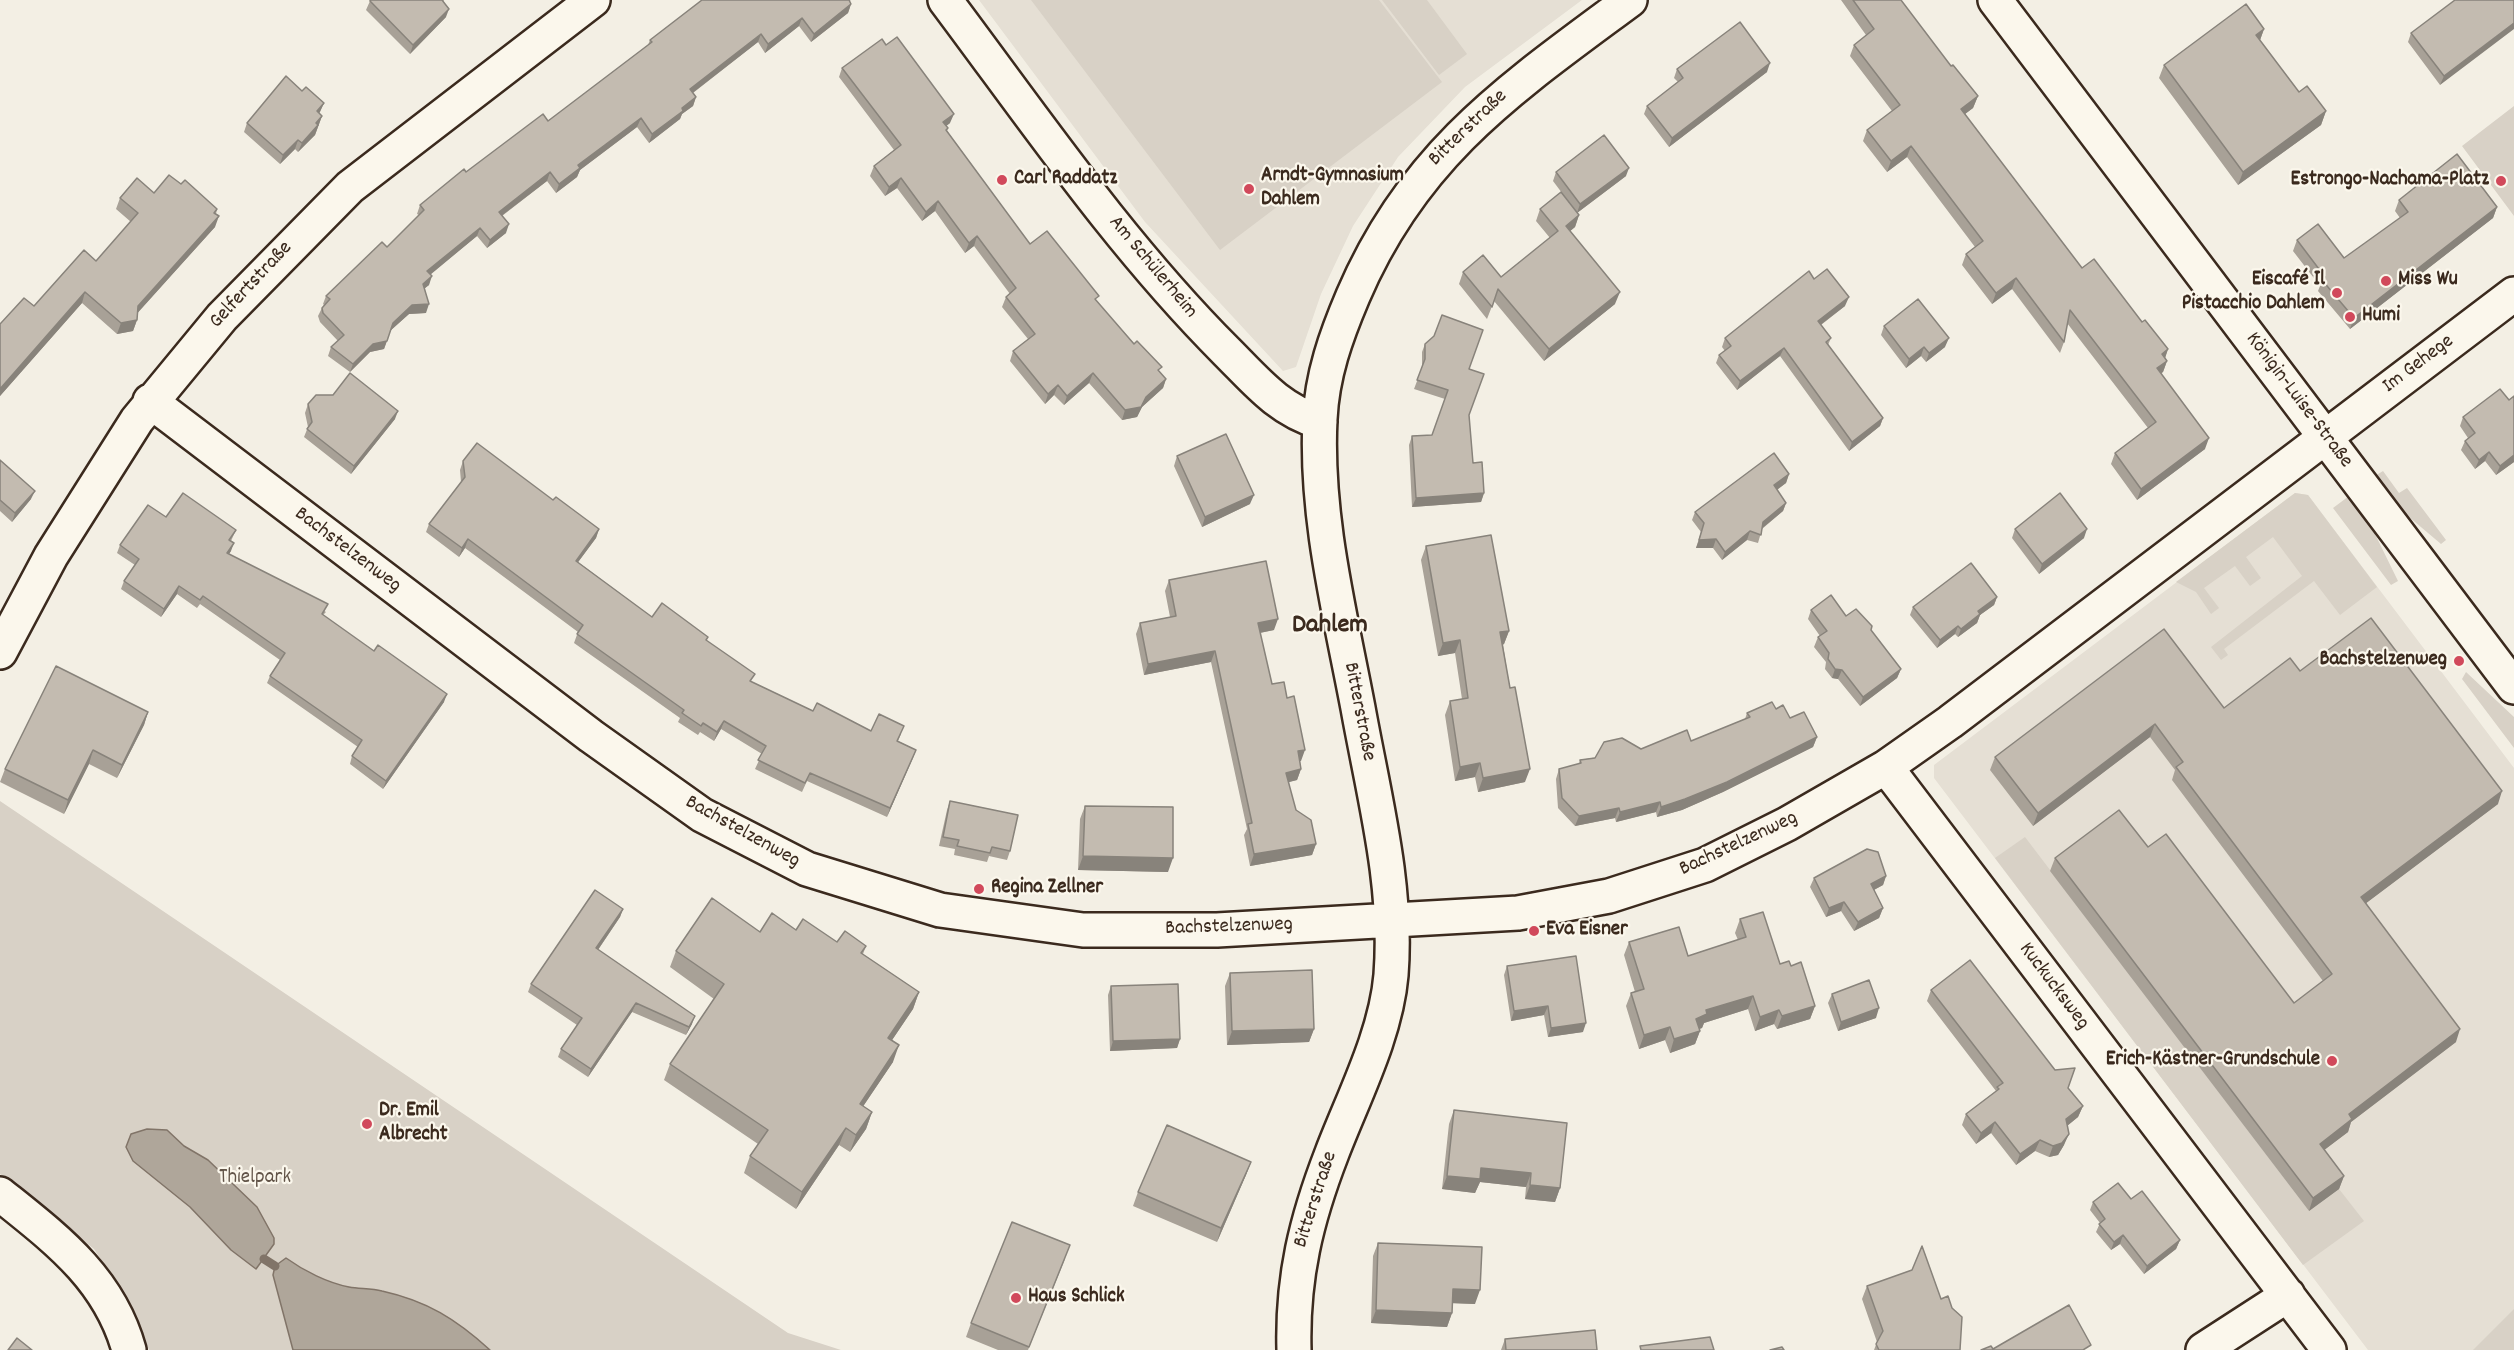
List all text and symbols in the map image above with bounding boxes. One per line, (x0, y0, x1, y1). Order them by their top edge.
street label: Bitterstraße (1424, 85, 1514, 173)
place label: Arndt-Gymnasium Dahlem (1261, 164, 1404, 214)
place label: Carl Raddatz (1014, 167, 1117, 193)
place label: Estrongo-Nachama-Platz (2291, 168, 2489, 194)
marker: Carl Raddatz (995, 173, 1009, 187)
marker: Estrongo-Nachama-Platz (2494, 174, 2508, 188)
marker: Arndt-Gymnasium Dahlem (1242, 182, 1256, 196)
street label: Am Schülerheim (1102, 212, 1202, 324)
street label: Gelfertstraße (205, 237, 299, 335)
place label: Eiscafé Il Pistacchio Dahlem (2182, 268, 2325, 318)
place label: Miss Wu (2398, 268, 2458, 294)
marker: Miss Wu (2379, 274, 2393, 288)
marker: Eiscafé Il Pistacchio Dahlem (2330, 286, 2344, 300)
place label: Humi (2362, 304, 2400, 330)
marker: Humi (2343, 310, 2357, 324)
street label: Königin-Luise-Straße (2239, 328, 2357, 474)
street label: Im Gehege (2378, 330, 2460, 400)
street label: Bachstelzenweg (288, 503, 406, 599)
district label: Dahlem (1292, 611, 1368, 643)
place label: Bachstelzenweg (2319, 648, 2447, 674)
marker: Bachstelzenweg (2452, 654, 2466, 668)
street label: Bitterstraße (1336, 661, 1380, 763)
street label: Bachstelzenweg (680, 791, 804, 875)
street label: Bachstelzenweg (1676, 807, 1802, 883)
place label: Regina Zellner (991, 876, 1103, 902)
marker: Regina Zellner (972, 882, 986, 896)
street label: Bachstelzenweg (1165, 913, 1293, 943)
place label: Eva Eisner (1546, 918, 1628, 944)
marker: Eva Eisner (1527, 924, 1541, 938)
street label: Kuckucksweg (2012, 938, 2094, 1036)
place label: Erich-Kästner-Grundschule (2106, 1048, 2320, 1074)
marker: Erich-Kästner-Grundschule (2325, 1054, 2339, 1068)
place label: Dr. Emil Albrecht (379, 1099, 447, 1149)
marker: Dr. Emil Albrecht (360, 1117, 374, 1131)
street label: Bitterstraße (1290, 1149, 1344, 1251)
park label: Thielpark (219, 1166, 291, 1192)
place label: Haus Schlick (1028, 1285, 1125, 1311)
marker: Haus Schlick (1009, 1291, 1023, 1305)

